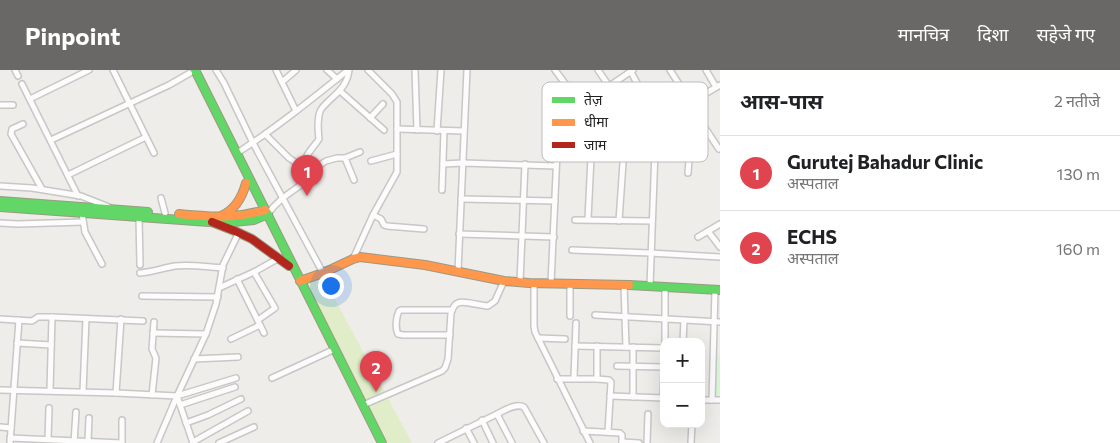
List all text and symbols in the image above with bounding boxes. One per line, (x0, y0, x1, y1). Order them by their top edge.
text: Pinpoint (25, 21, 120, 50)
text: मानचित्र (898, 23, 949, 45)
text: दिशा (977, 23, 1008, 45)
text: सहेजे गए (1036, 23, 1095, 45)
legend (542, 82, 708, 162)
text: आस-पास (740, 88, 823, 113)
text: तेज़ (584, 91, 603, 108)
text: 2 नतीजे (1054, 91, 1100, 110)
text: धीमा (584, 113, 609, 130)
text: जाम (584, 136, 607, 153)
text: Gurutej Bahadur Clinic (787, 150, 983, 173)
pin: 1 (291, 155, 323, 196)
text: 1 (752, 164, 760, 183)
text: 130 m (1057, 164, 1100, 183)
text: अस्पताल (787, 173, 839, 192)
text: ECHS (787, 225, 837, 248)
text: 2 (751, 239, 761, 258)
text: 160 m (1056, 239, 1100, 258)
text: अस्पताल (787, 248, 839, 267)
your location (318, 273, 344, 299)
map controls (660, 338, 705, 428)
button: + (660, 338, 705, 383)
pin: 2 (360, 351, 392, 392)
button: − (660, 383, 705, 428)

